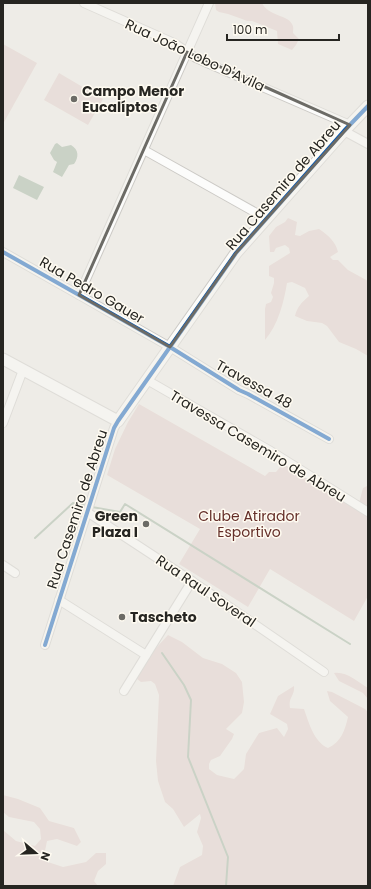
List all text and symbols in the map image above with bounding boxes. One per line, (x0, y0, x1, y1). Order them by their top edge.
street label: Rua João Lobo D'Avila (122, 14, 268, 96)
scale bar (227, 16, 339, 42)
text: 100 m (233, 21, 267, 38)
place label: Campo Menor Eucalíptos (82, 81, 184, 117)
marker: Campo Menor Eucalíptos (69, 94, 79, 104)
street label: Rua Casemiro de Abreu (221, 116, 345, 254)
street label: Rua Pedro Gauer (36, 252, 148, 328)
street label: Travessa 48 (212, 355, 296, 413)
street label: Travessa Casemiro de Abreu (166, 385, 350, 507)
street label: Rua Casemiro de Abreu (42, 427, 112, 591)
place label: Green Plaza I (92, 506, 138, 542)
park label: Clube Atirador Esportivo (198, 506, 300, 542)
marker: Green Plaza I (141, 519, 151, 529)
street label: Rua Raul Soveral (152, 550, 260, 632)
place label: Tascheto (130, 607, 197, 627)
marker: Tascheto (117, 612, 127, 622)
north arrow (16, 833, 56, 873)
text: N (37, 850, 54, 863)

